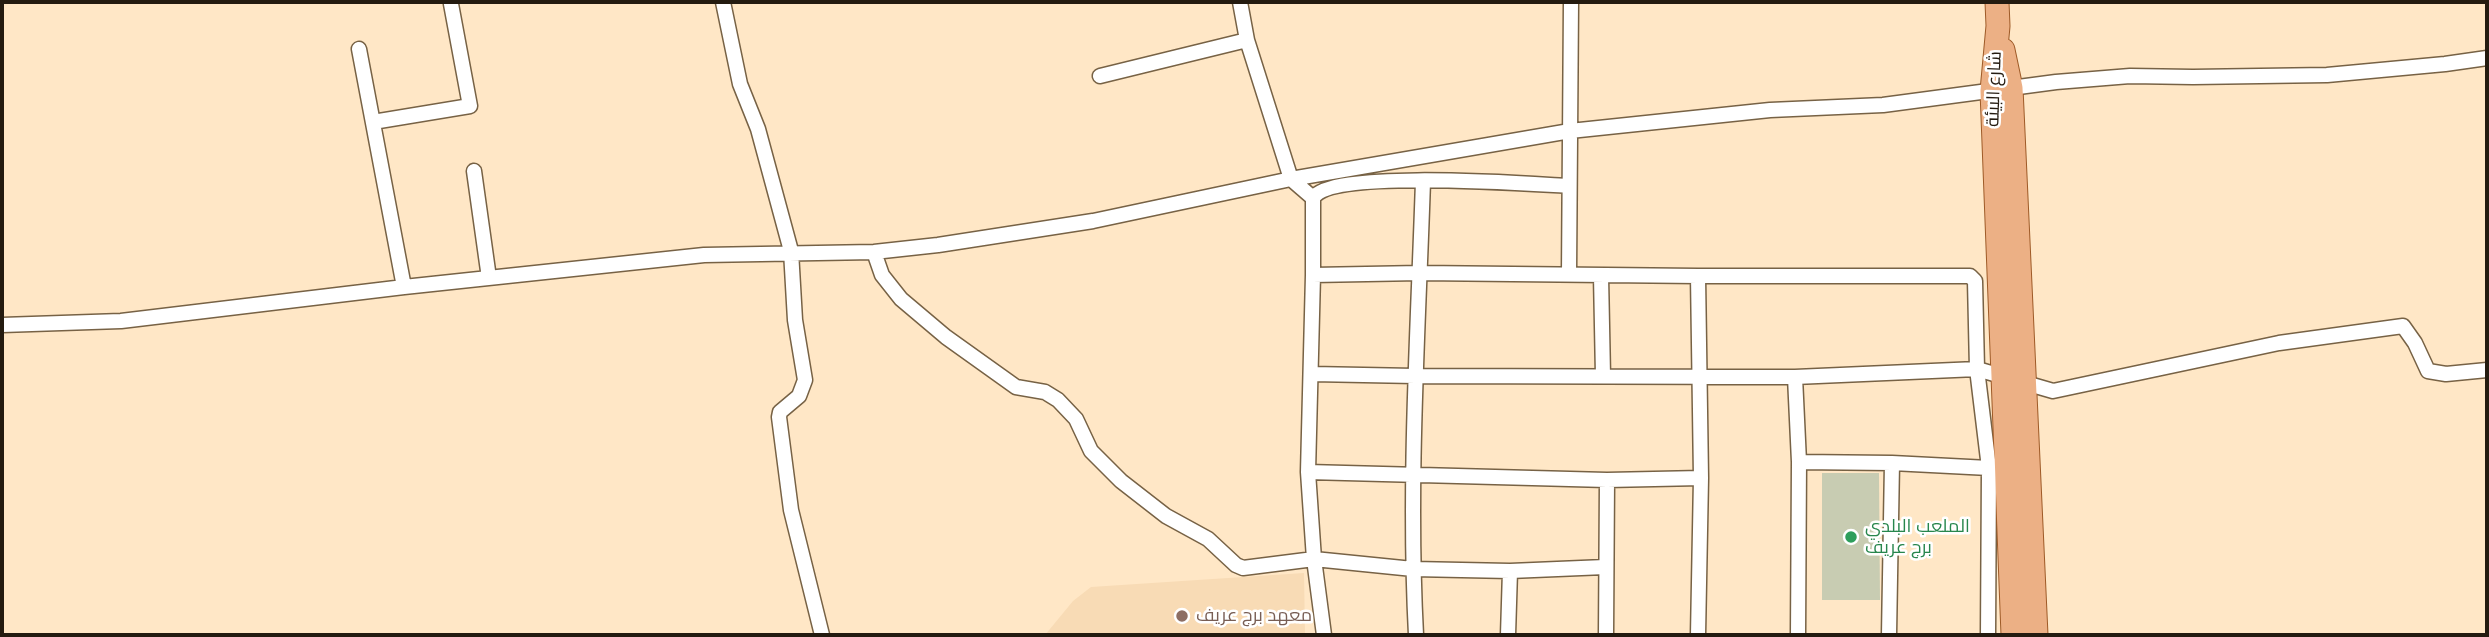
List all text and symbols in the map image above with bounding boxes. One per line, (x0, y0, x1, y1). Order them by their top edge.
street label: شارع البيئة (1983, 51, 2007, 127)
place label: الملعب البلدي برج عريف (1865, 516, 1970, 558)
marker: الملعب البلدي برج عريف (1843, 529, 1859, 545)
place label: معهد برج عريف (1196, 605, 1312, 627)
marker: معهد برج عريف (1174, 608, 1190, 624)

